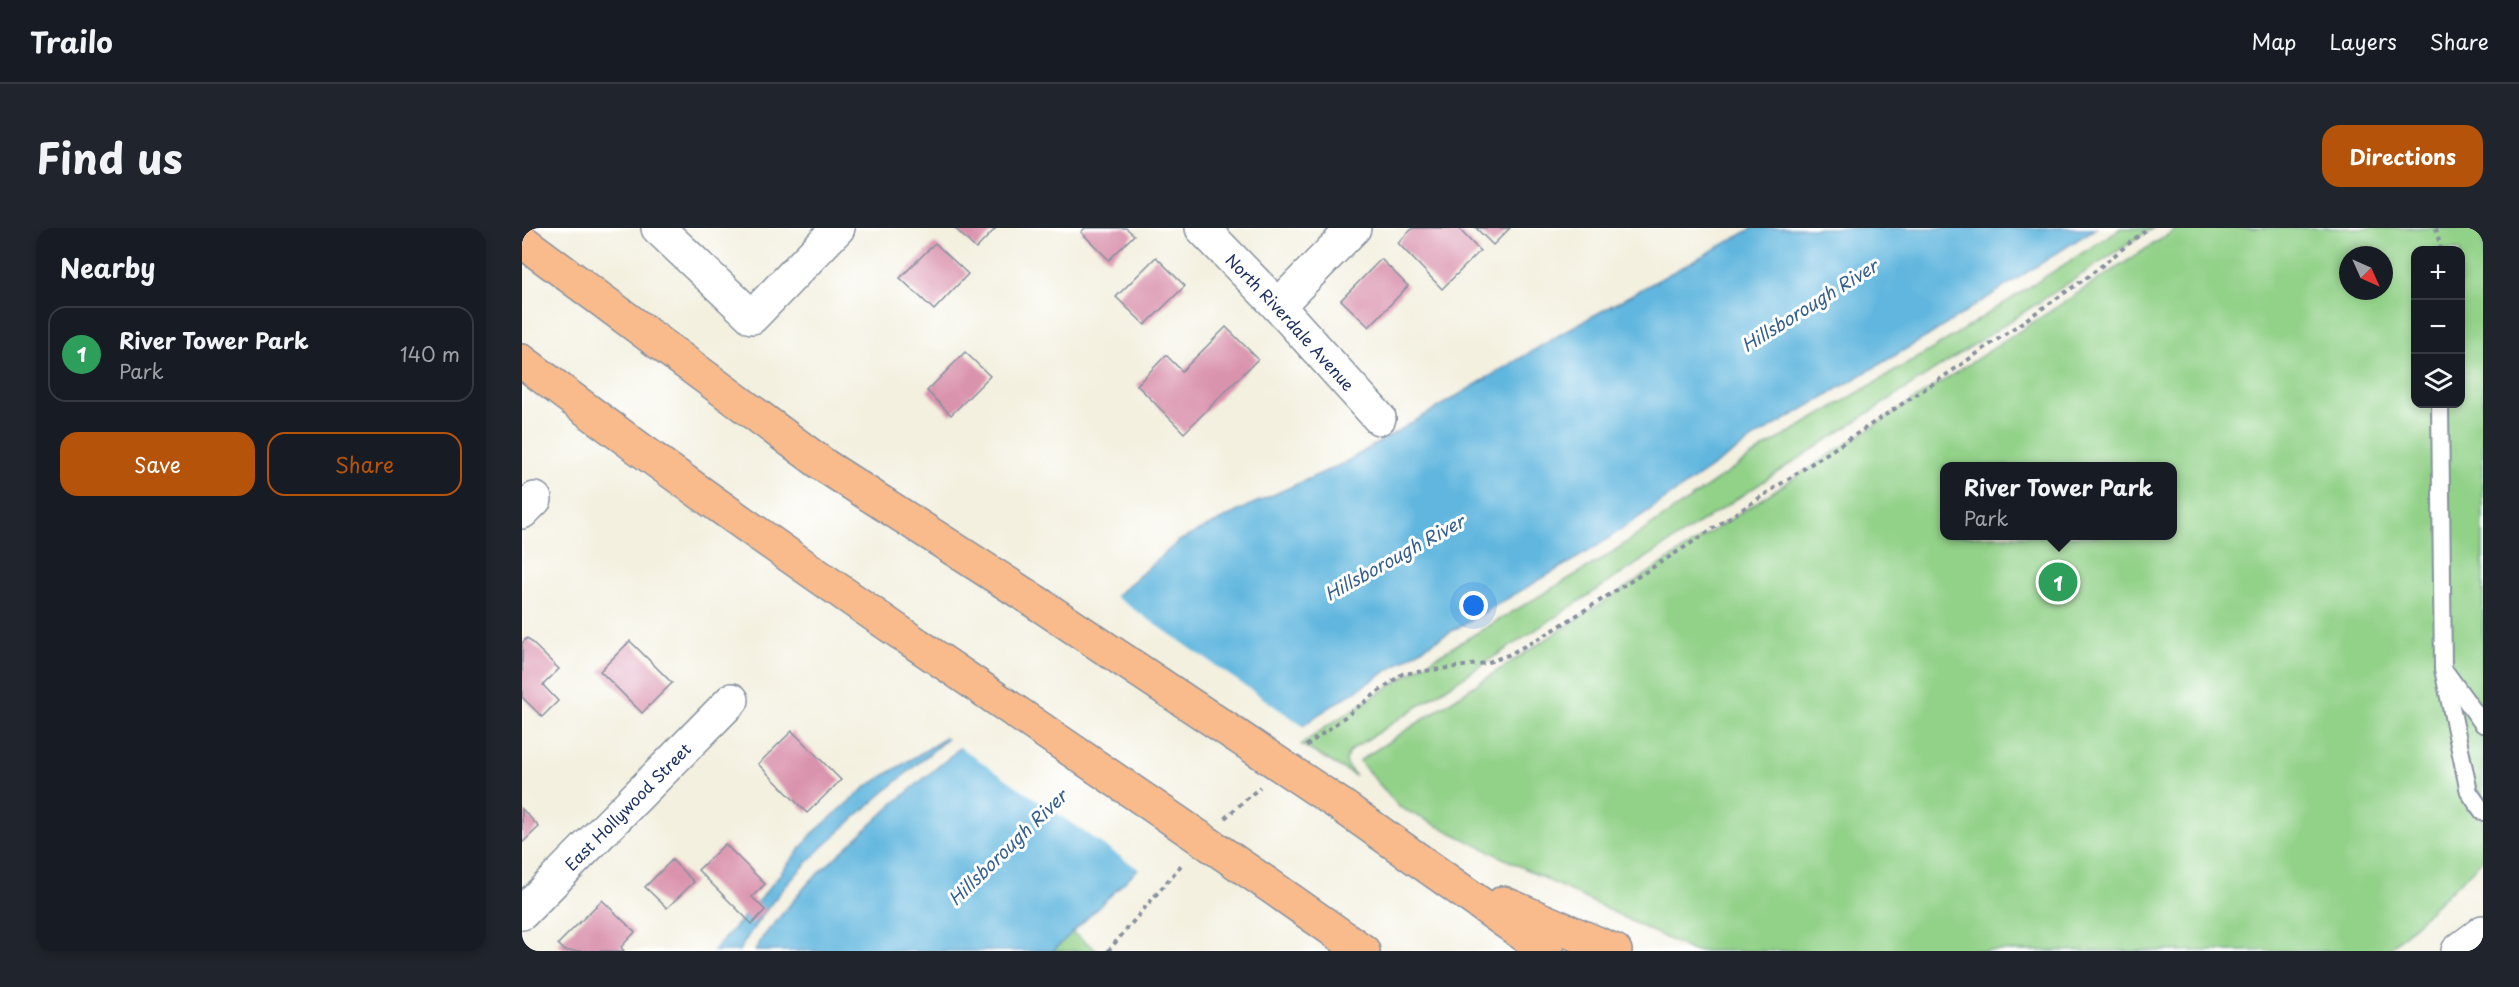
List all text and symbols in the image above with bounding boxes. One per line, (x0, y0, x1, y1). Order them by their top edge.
text: Trailo (30, 20, 113, 63)
text: Map (2252, 25, 2296, 57)
text: Layers (2329, 25, 2397, 57)
text: Share (2430, 25, 2489, 57)
text: Find us (36, 125, 183, 188)
button: Directions (2322, 125, 2483, 187)
north arrow (2339, 246, 2393, 300)
map controls (2411, 246, 2465, 408)
button: + (2411, 246, 2465, 300)
text: Nearby (60, 248, 155, 287)
street label: North Riverdale Avenue (1221, 248, 1361, 396)
water label: Hillsborough River (1736, 251, 1885, 358)
button: − (2411, 300, 2465, 354)
text: River Tower Park (119, 323, 309, 356)
text: 1 (77, 339, 86, 369)
text: 140 m (400, 339, 460, 369)
button: layers (2411, 354, 2465, 408)
text: Park (119, 356, 164, 386)
button: Save (60, 432, 255, 496)
button: Share (267, 432, 462, 496)
popup (1940, 462, 2177, 540)
text: River Tower Park (1964, 470, 2153, 503)
text: Park (1964, 503, 2008, 533)
water label: Hillsborough River (1319, 506, 1471, 607)
pin: 1 (2038, 560, 2078, 604)
your location (1459, 591, 1488, 620)
street label: East Hollywood Street (559, 737, 696, 875)
water label: Hillsborough River (941, 781, 1075, 911)

